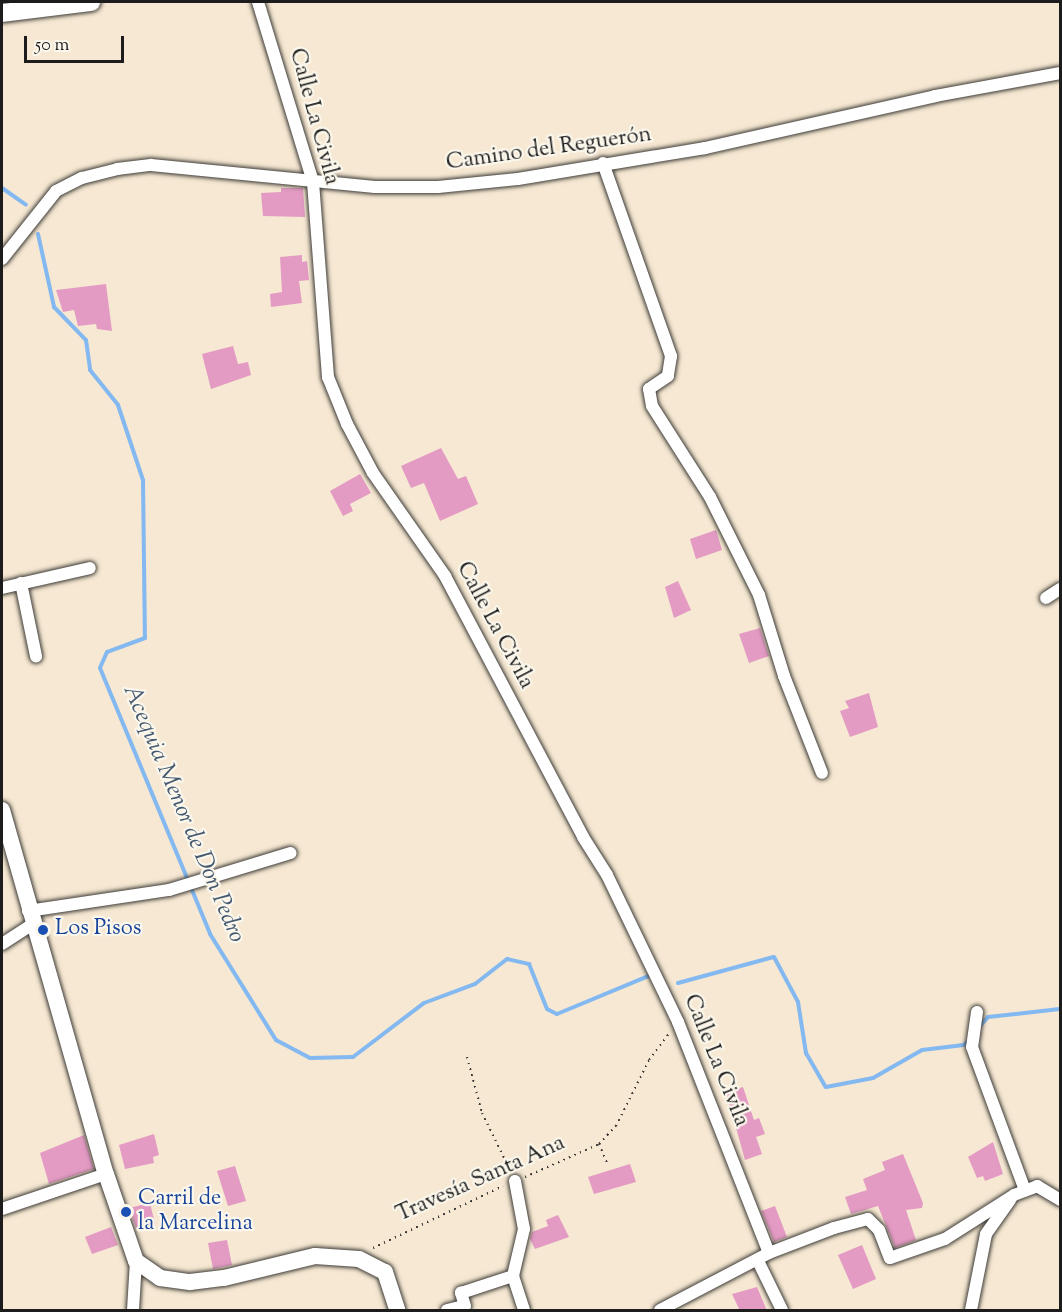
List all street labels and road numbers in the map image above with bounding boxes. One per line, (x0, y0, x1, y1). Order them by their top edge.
street label: Calle La Civila (282, 46, 344, 188)
street label: Camino del Reguerón (445, 123, 653, 177)
street label: Calle La Civila (449, 558, 539, 694)
street label: Calle La Civila (676, 991, 754, 1131)
street label: Travesía Santa Ana (393, 1131, 569, 1229)

